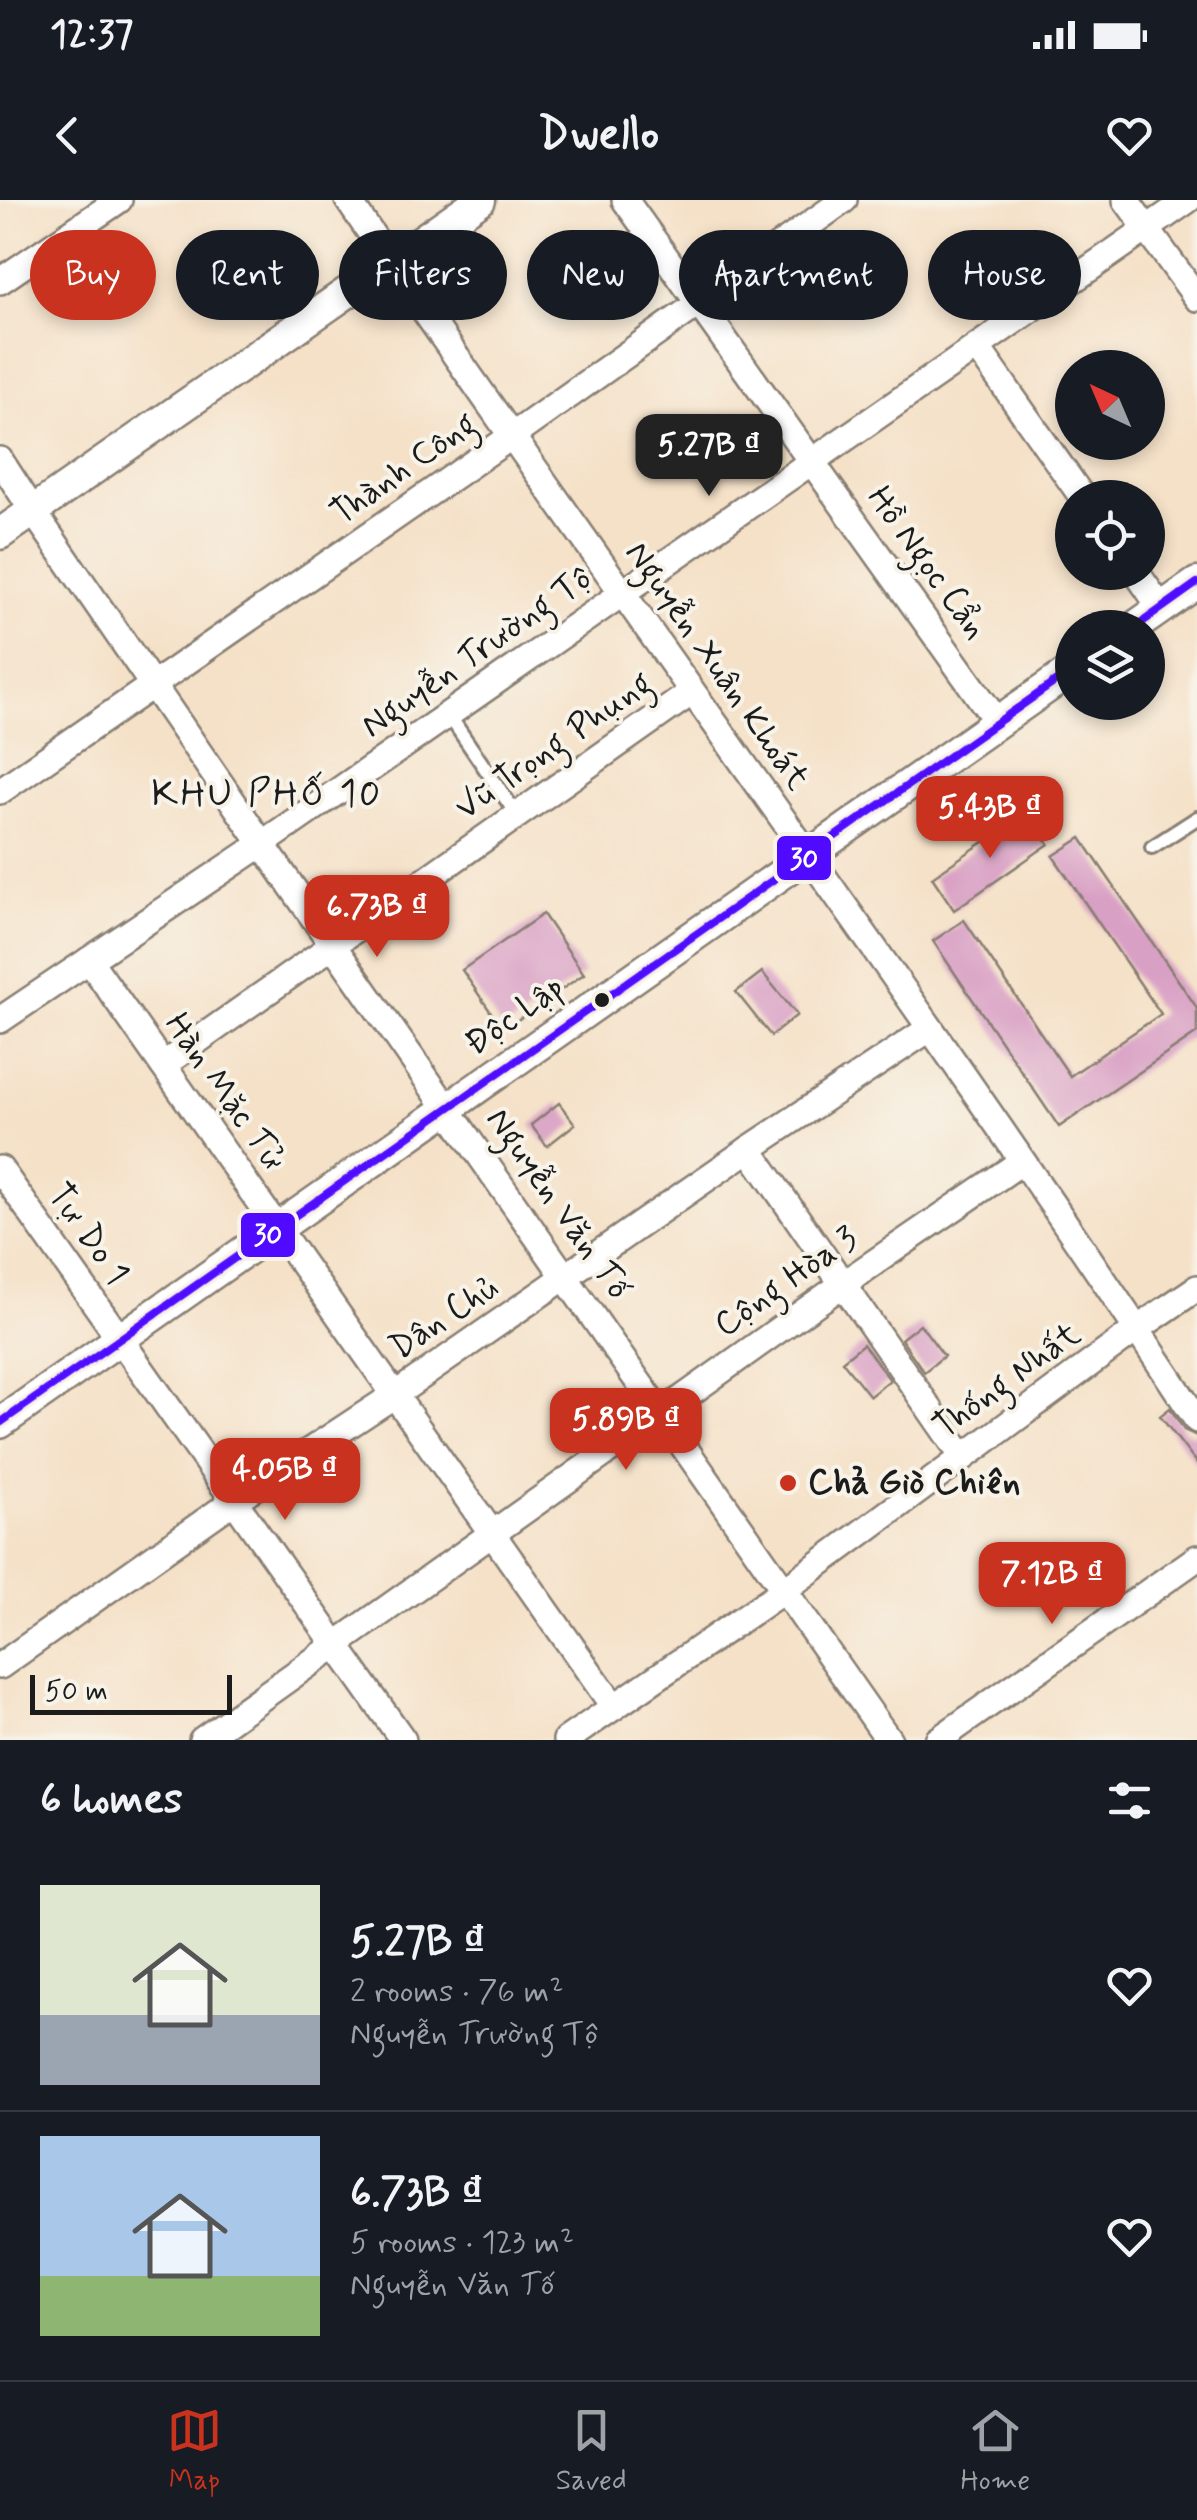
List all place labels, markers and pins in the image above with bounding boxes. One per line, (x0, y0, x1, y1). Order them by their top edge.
pin: 5.27B ₫ (617, 414, 801, 499)
pin: 5.43B ₫ (898, 776, 1082, 861)
pin: 6.73B ₫ (285, 875, 469, 960)
unlabelled marker (592, 990, 612, 1010)
pin: 5.89B ₫ (534, 1388, 718, 1473)
pin: 4.05B ₫ (193, 1438, 377, 1523)
place label: Chả Giò Chiên (808, 1460, 1020, 1506)
marker: Chả Giò Chiên (777, 1472, 799, 1494)
pin: 7.12B ₫ (960, 1542, 1144, 1627)

